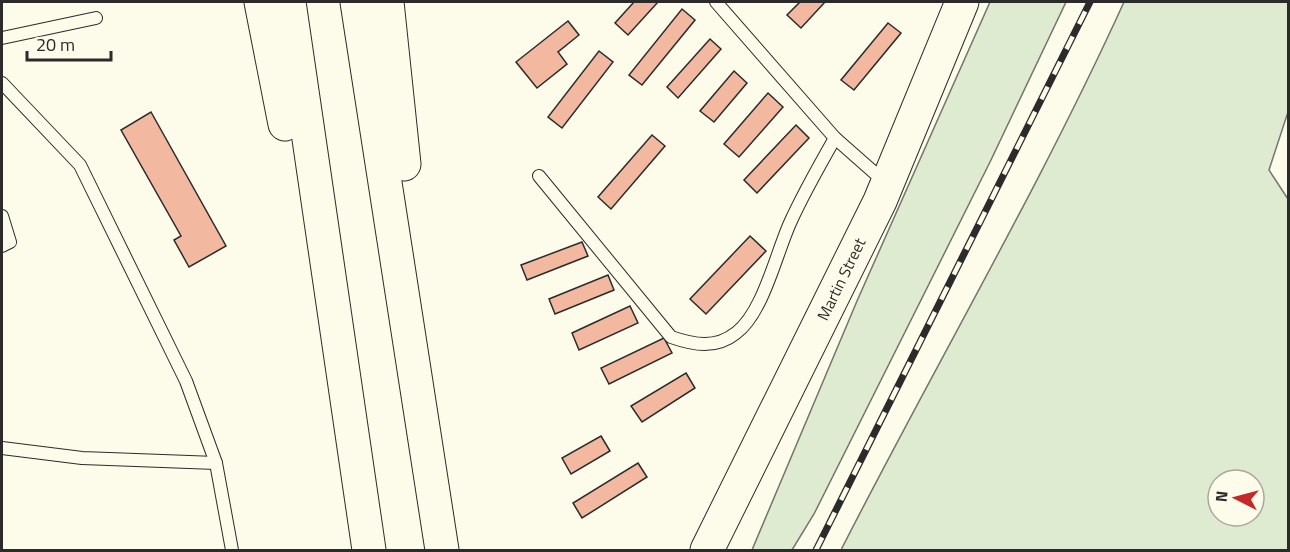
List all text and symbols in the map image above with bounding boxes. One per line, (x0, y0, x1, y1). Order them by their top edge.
scale bar (27, 24, 111, 62)
text: 20 m (36, 31, 75, 58)
street label: Martin Street (811, 233, 872, 324)
north arrow (1206, 468, 1266, 528)
text: N (1209, 490, 1234, 503)

